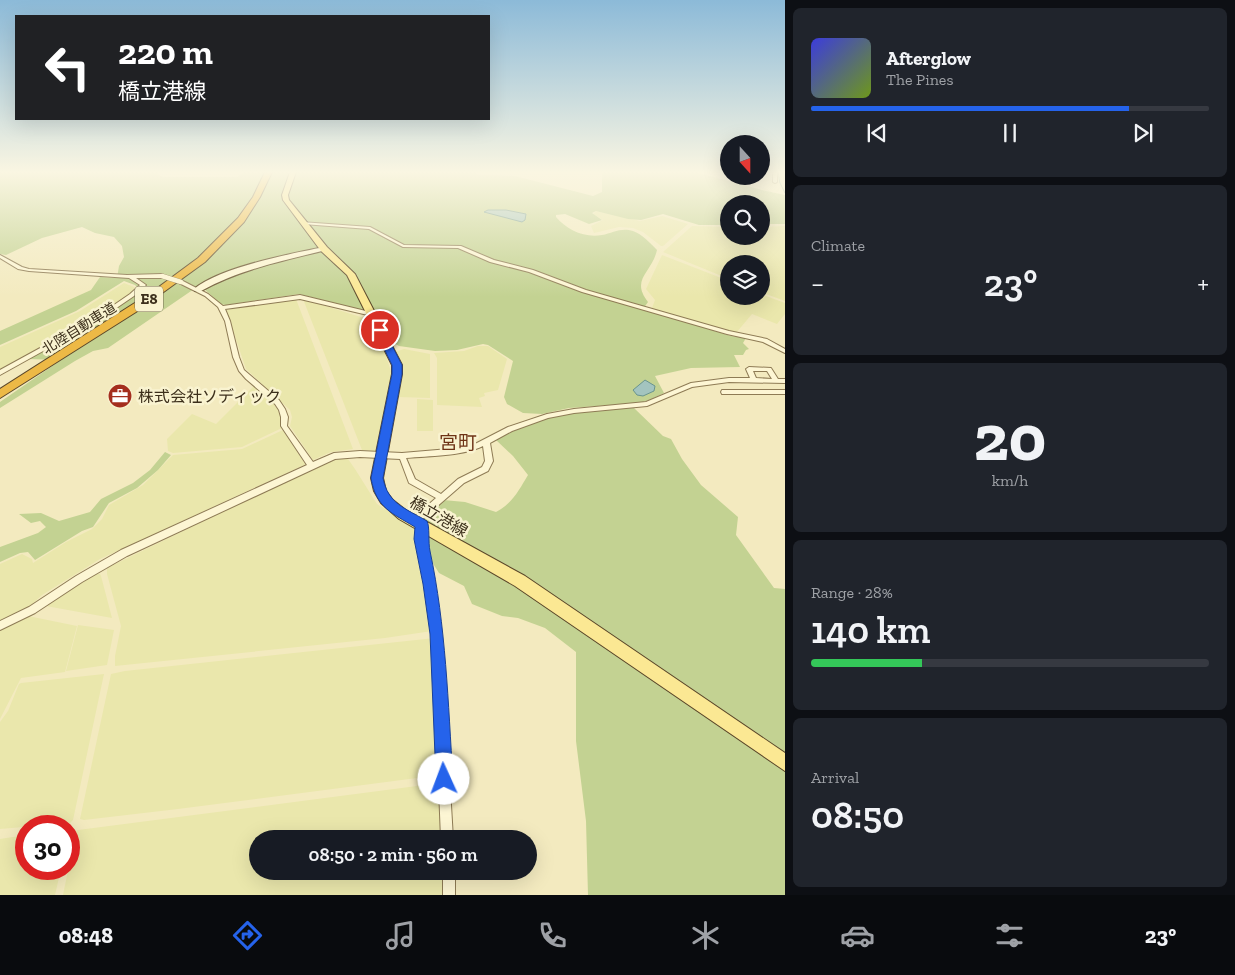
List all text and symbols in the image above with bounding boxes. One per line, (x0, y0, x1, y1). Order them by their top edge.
text: 220 m (118, 31, 213, 73)
icon: left (35, 35, 100, 100)
text: Afterglow (886, 47, 971, 70)
text: The Pines (886, 70, 953, 89)
text: 橋立港線 (118, 78, 206, 105)
icon: previous (863, 119, 891, 147)
icon: pause (996, 119, 1024, 147)
icon: next (1129, 119, 1157, 147)
north arrow (720, 135, 770, 185)
map controls (720, 135, 770, 305)
button: search (720, 195, 770, 245)
text: Climate (811, 236, 865, 255)
button: layers (720, 255, 770, 305)
text: 23° (984, 260, 1038, 306)
text: − (811, 267, 824, 300)
text: + (1197, 267, 1209, 300)
road number: E8 (135, 286, 163, 312)
street label: 北陸自動車道 (39, 299, 119, 358)
pin (359, 309, 401, 351)
icon: arrive (366, 316, 394, 344)
office icon: 株式会社ソディック (107, 383, 133, 409)
place label: 株式会社ソディック (138, 387, 281, 406)
text: 20 (974, 399, 1046, 477)
district label: 宮町 (439, 431, 477, 454)
text: km/h (992, 471, 1028, 490)
street label: 橋立港線 (406, 492, 471, 541)
text: Range · 28% (811, 583, 893, 602)
text: 140 km (811, 607, 930, 653)
position arrow (417, 752, 469, 804)
text: Arrival (811, 768, 859, 787)
text: 08:50 (811, 792, 904, 838)
speed limit sign: 30 (15, 815, 80, 880)
text: 08:50 · 2 min · 560 m (309, 843, 477, 866)
icon: directions (230, 918, 265, 953)
icon: music (383, 918, 418, 953)
icon: phone (535, 918, 570, 953)
icon: climate (688, 918, 723, 953)
icon: car (840, 918, 875, 953)
icon: filters (992, 918, 1027, 953)
text: 08:48 (59, 922, 113, 949)
text: 23° (1145, 922, 1176, 949)

